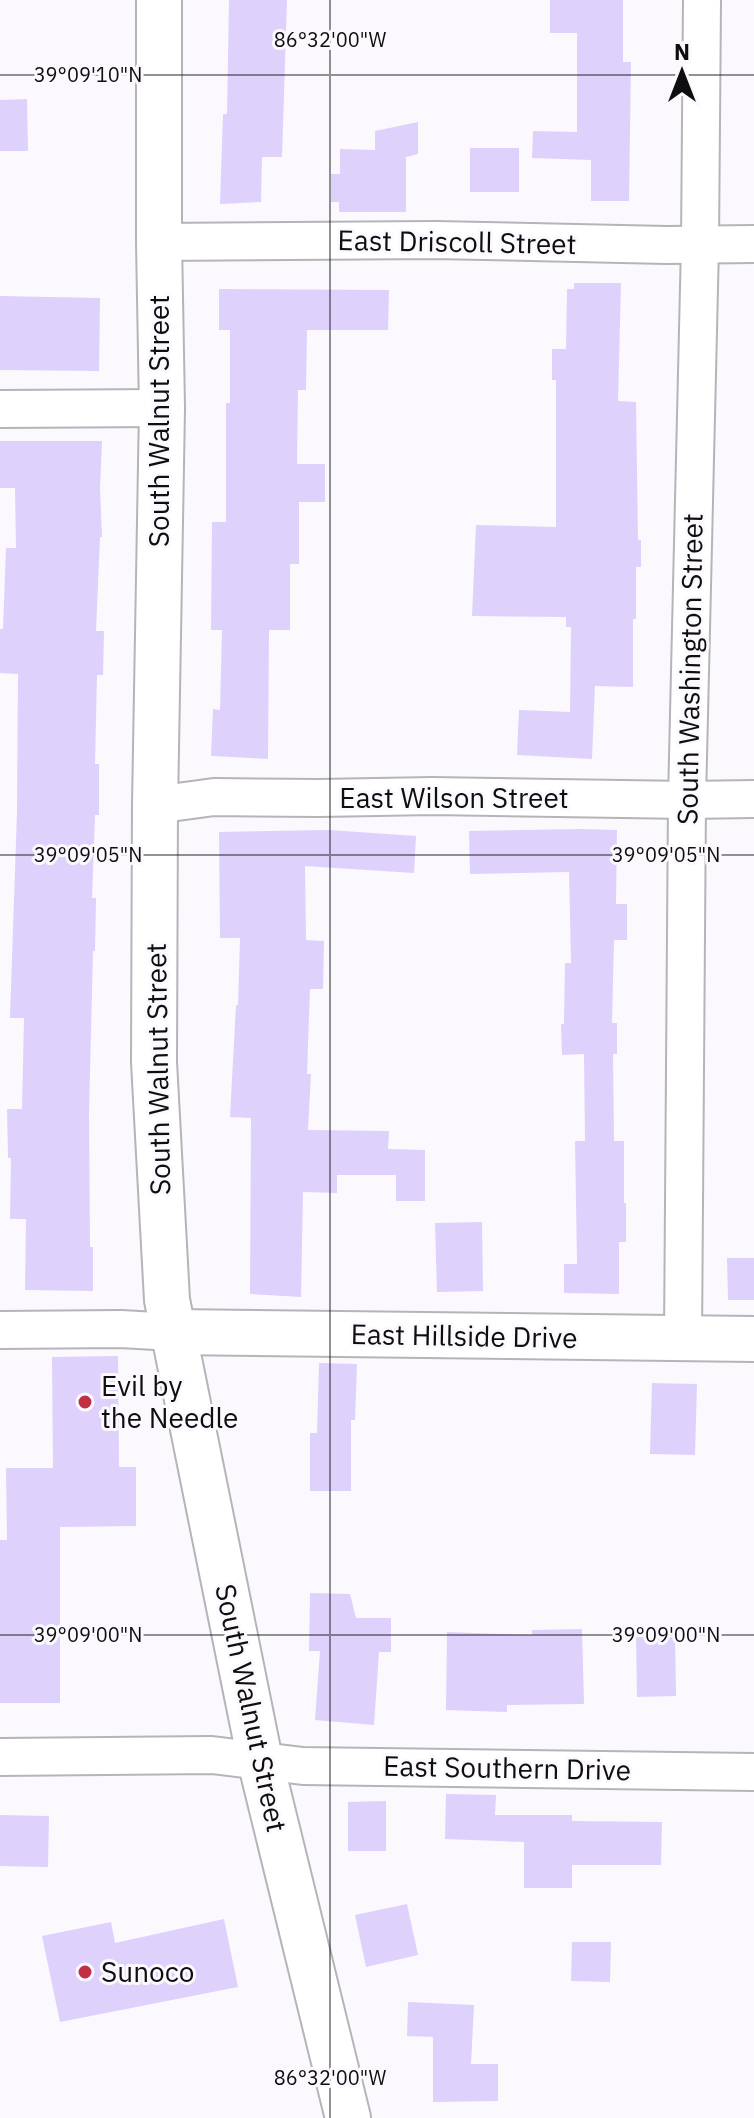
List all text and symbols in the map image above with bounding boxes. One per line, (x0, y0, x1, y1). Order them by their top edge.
text: 86°32'00"W (274, 26, 387, 53)
north arrow (642, 32, 722, 112)
text: N (674, 37, 690, 66)
text: 39°09'10"N (34, 61, 142, 88)
street label: East Driscoll Street (337, 221, 577, 262)
street label: South Walnut Street (140, 295, 177, 547)
street label: South Washington Street (668, 513, 711, 825)
street label: East Wilson Street (339, 779, 569, 816)
text: 39°09'05"N (34, 841, 142, 868)
text: 39°09'05"N (612, 841, 720, 868)
street label: South Walnut Street (137, 942, 178, 1196)
street label: East Hillside Drive (350, 1315, 578, 1356)
place label: Evil by the Needle (101, 1367, 238, 1436)
marker: Evil by the Needle (76, 1393, 94, 1411)
street label: South Walnut Street (207, 1581, 296, 1835)
text: 39°09'00"N (34, 1621, 142, 1648)
text: 39°09'00"N (612, 1621, 720, 1648)
street label: East Southern Drive (383, 1747, 631, 1788)
place label: Sunoco (101, 1953, 194, 1990)
marker: Sunoco (76, 1963, 94, 1981)
text: 86°32'00"W (274, 2064, 387, 2091)

